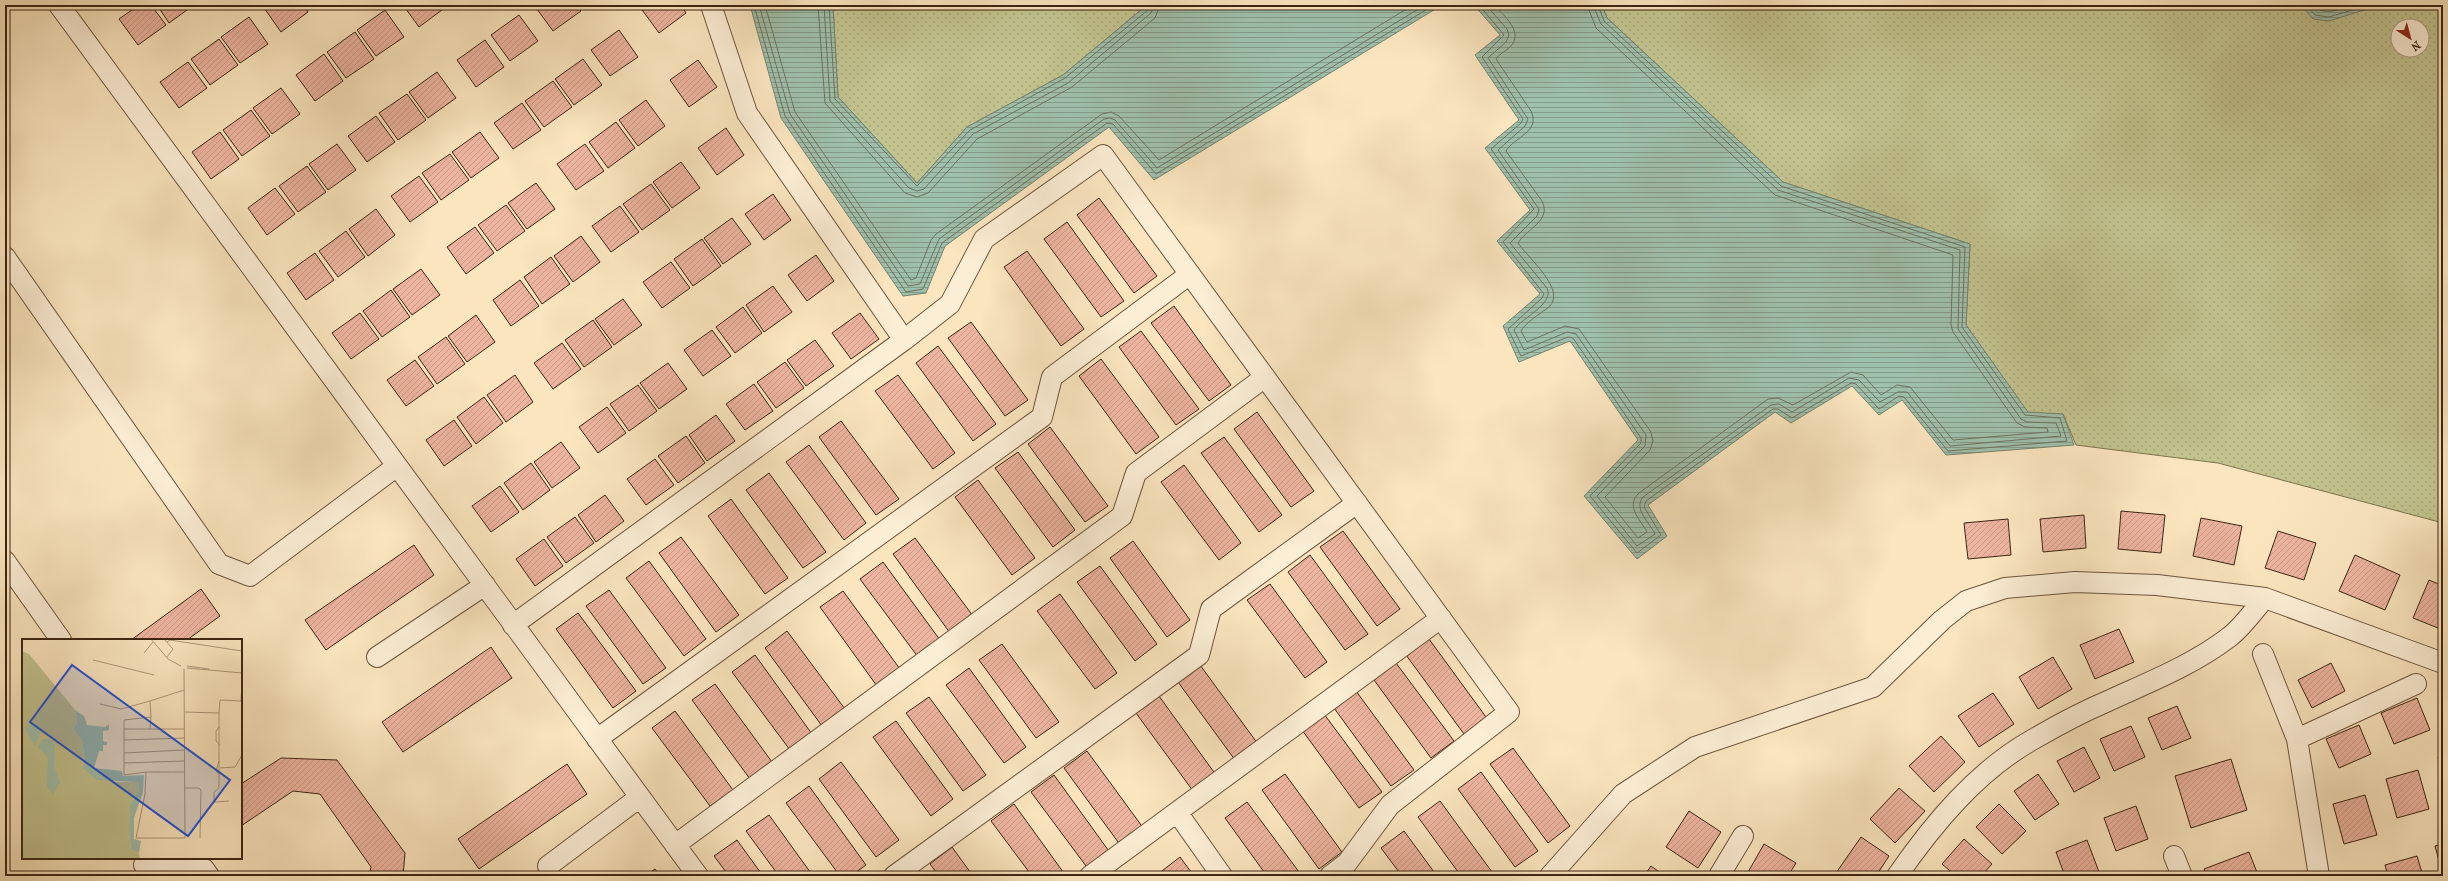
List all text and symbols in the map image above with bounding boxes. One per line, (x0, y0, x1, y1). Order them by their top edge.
north arrow (2390, 18, 2430, 58)
text: N (2408, 38, 2423, 54)
inset map (22, 639, 242, 859)

